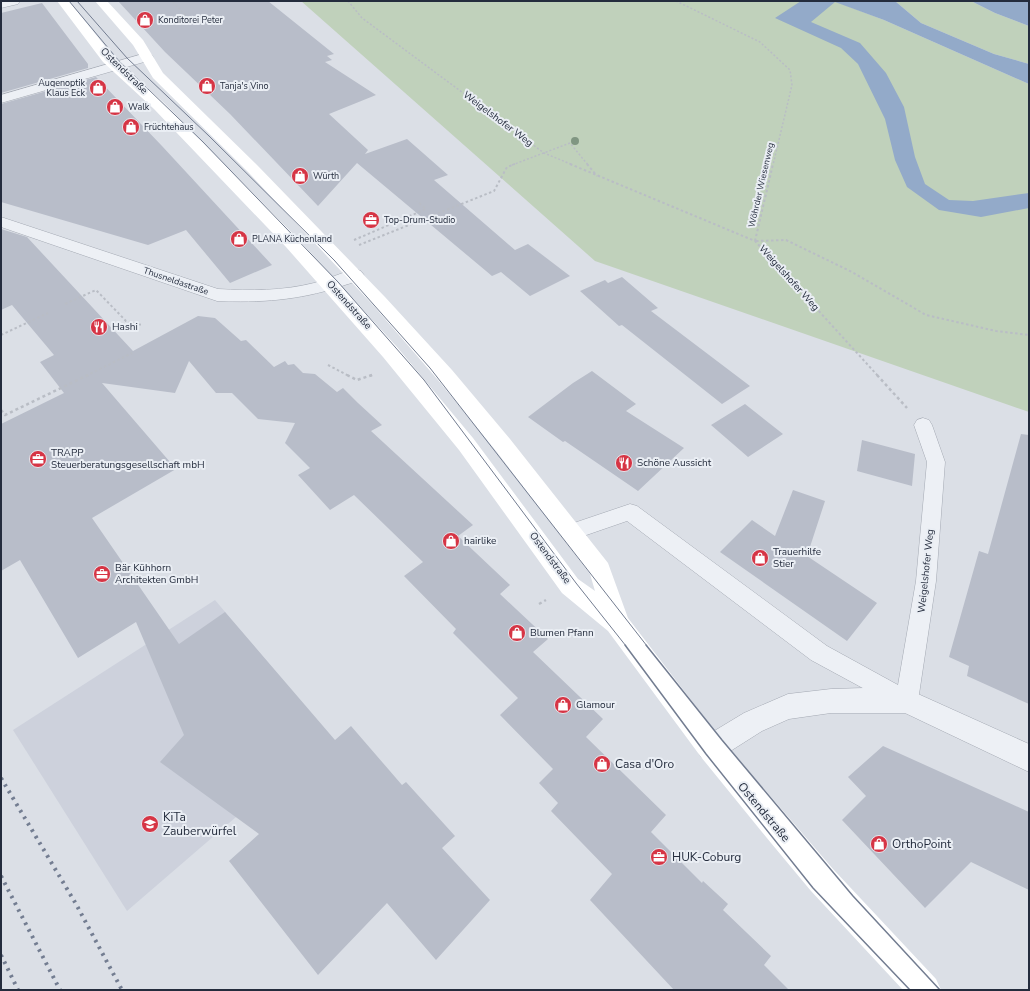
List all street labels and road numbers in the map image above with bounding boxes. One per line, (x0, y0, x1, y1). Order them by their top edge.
street label: Ostendstraße (97, 45, 151, 97)
street label: Weigelshofer Weg (460, 88, 536, 150)
street label: Wöhrder Wiesenweg (745, 141, 777, 229)
street label: Weigelshofer Weg (756, 242, 823, 314)
street label: Thusneldastraße (142, 264, 210, 298)
street label: Ostendstraße (323, 278, 375, 332)
street label: Weigelshofer Weg (915, 528, 937, 614)
street label: Ostendstraße (526, 529, 574, 587)
street label: Ostendstraße (734, 779, 794, 845)

